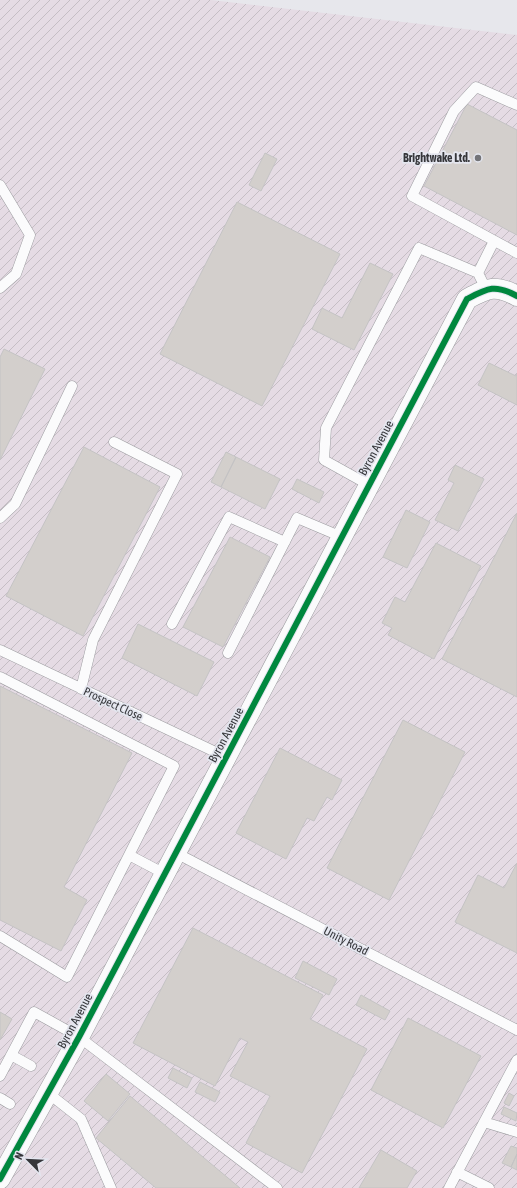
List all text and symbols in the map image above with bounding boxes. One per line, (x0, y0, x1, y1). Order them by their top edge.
place label: Brightwake Ltd. (403, 151, 470, 165)
marker: Brightwake Ltd. (473, 153, 483, 163)
street label: Byron Avenue (356, 418, 396, 478)
street label: Prospect Close (81, 684, 145, 724)
street label: Byron Avenue (206, 705, 246, 765)
street label: Unity Road (321, 924, 371, 958)
street label: Byron Avenue (55, 991, 95, 1051)
north arrow (8, 1140, 48, 1180)
text: N (12, 1151, 26, 1161)

